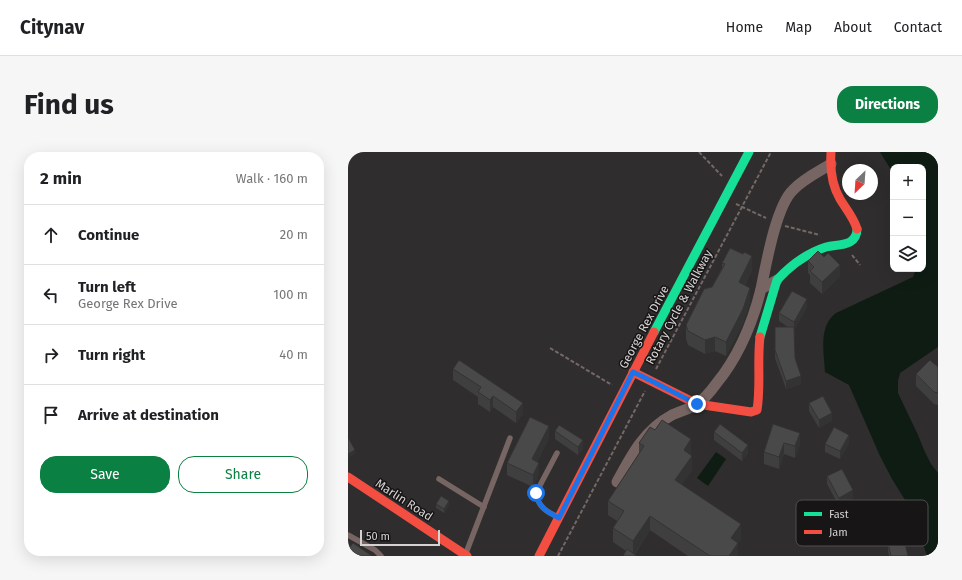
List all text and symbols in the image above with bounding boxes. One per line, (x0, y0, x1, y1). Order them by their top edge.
text: Citynav (20, 16, 84, 39)
text: Home (726, 19, 763, 36)
text: Map (785, 19, 812, 36)
text: About (834, 19, 872, 36)
text: Contact (894, 19, 942, 36)
button: Directions (837, 86, 938, 123)
text: Find us (24, 88, 114, 121)
north arrow (842, 164, 878, 200)
map controls (890, 164, 926, 272)
button: + (890, 164, 926, 200)
text: 2 min (40, 168, 82, 189)
text: Walk · 160 m (236, 171, 308, 186)
button: − (890, 200, 926, 236)
icon: ahead (40, 224, 62, 246)
text: Continue (78, 226, 139, 244)
text: 20 m (280, 227, 308, 242)
button: layers (890, 236, 926, 272)
street label: Rotary Cycle & Walkway (643, 247, 715, 367)
text: Turn left (78, 278, 136, 296)
street label: George Rex Drive (616, 283, 672, 371)
icon: left (40, 284, 62, 306)
text: 100 m (273, 287, 308, 302)
text: George Rex Drive (78, 296, 178, 311)
icon: right (40, 344, 62, 366)
text: Turn right (78, 346, 145, 364)
text: 40 m (279, 347, 308, 362)
route end (688, 395, 706, 413)
icon: arrive (40, 404, 62, 426)
text: Arrive at destination (78, 406, 219, 424)
button: Save (40, 456, 170, 493)
button: Share (178, 456, 308, 493)
street label: Marlin Road (373, 476, 435, 524)
route start (527, 484, 545, 502)
legend (796, 500, 928, 546)
text: Fast (829, 508, 849, 521)
text: Jam (829, 526, 848, 539)
scale bar (360, 528, 440, 547)
text: 50 m (366, 530, 390, 543)

